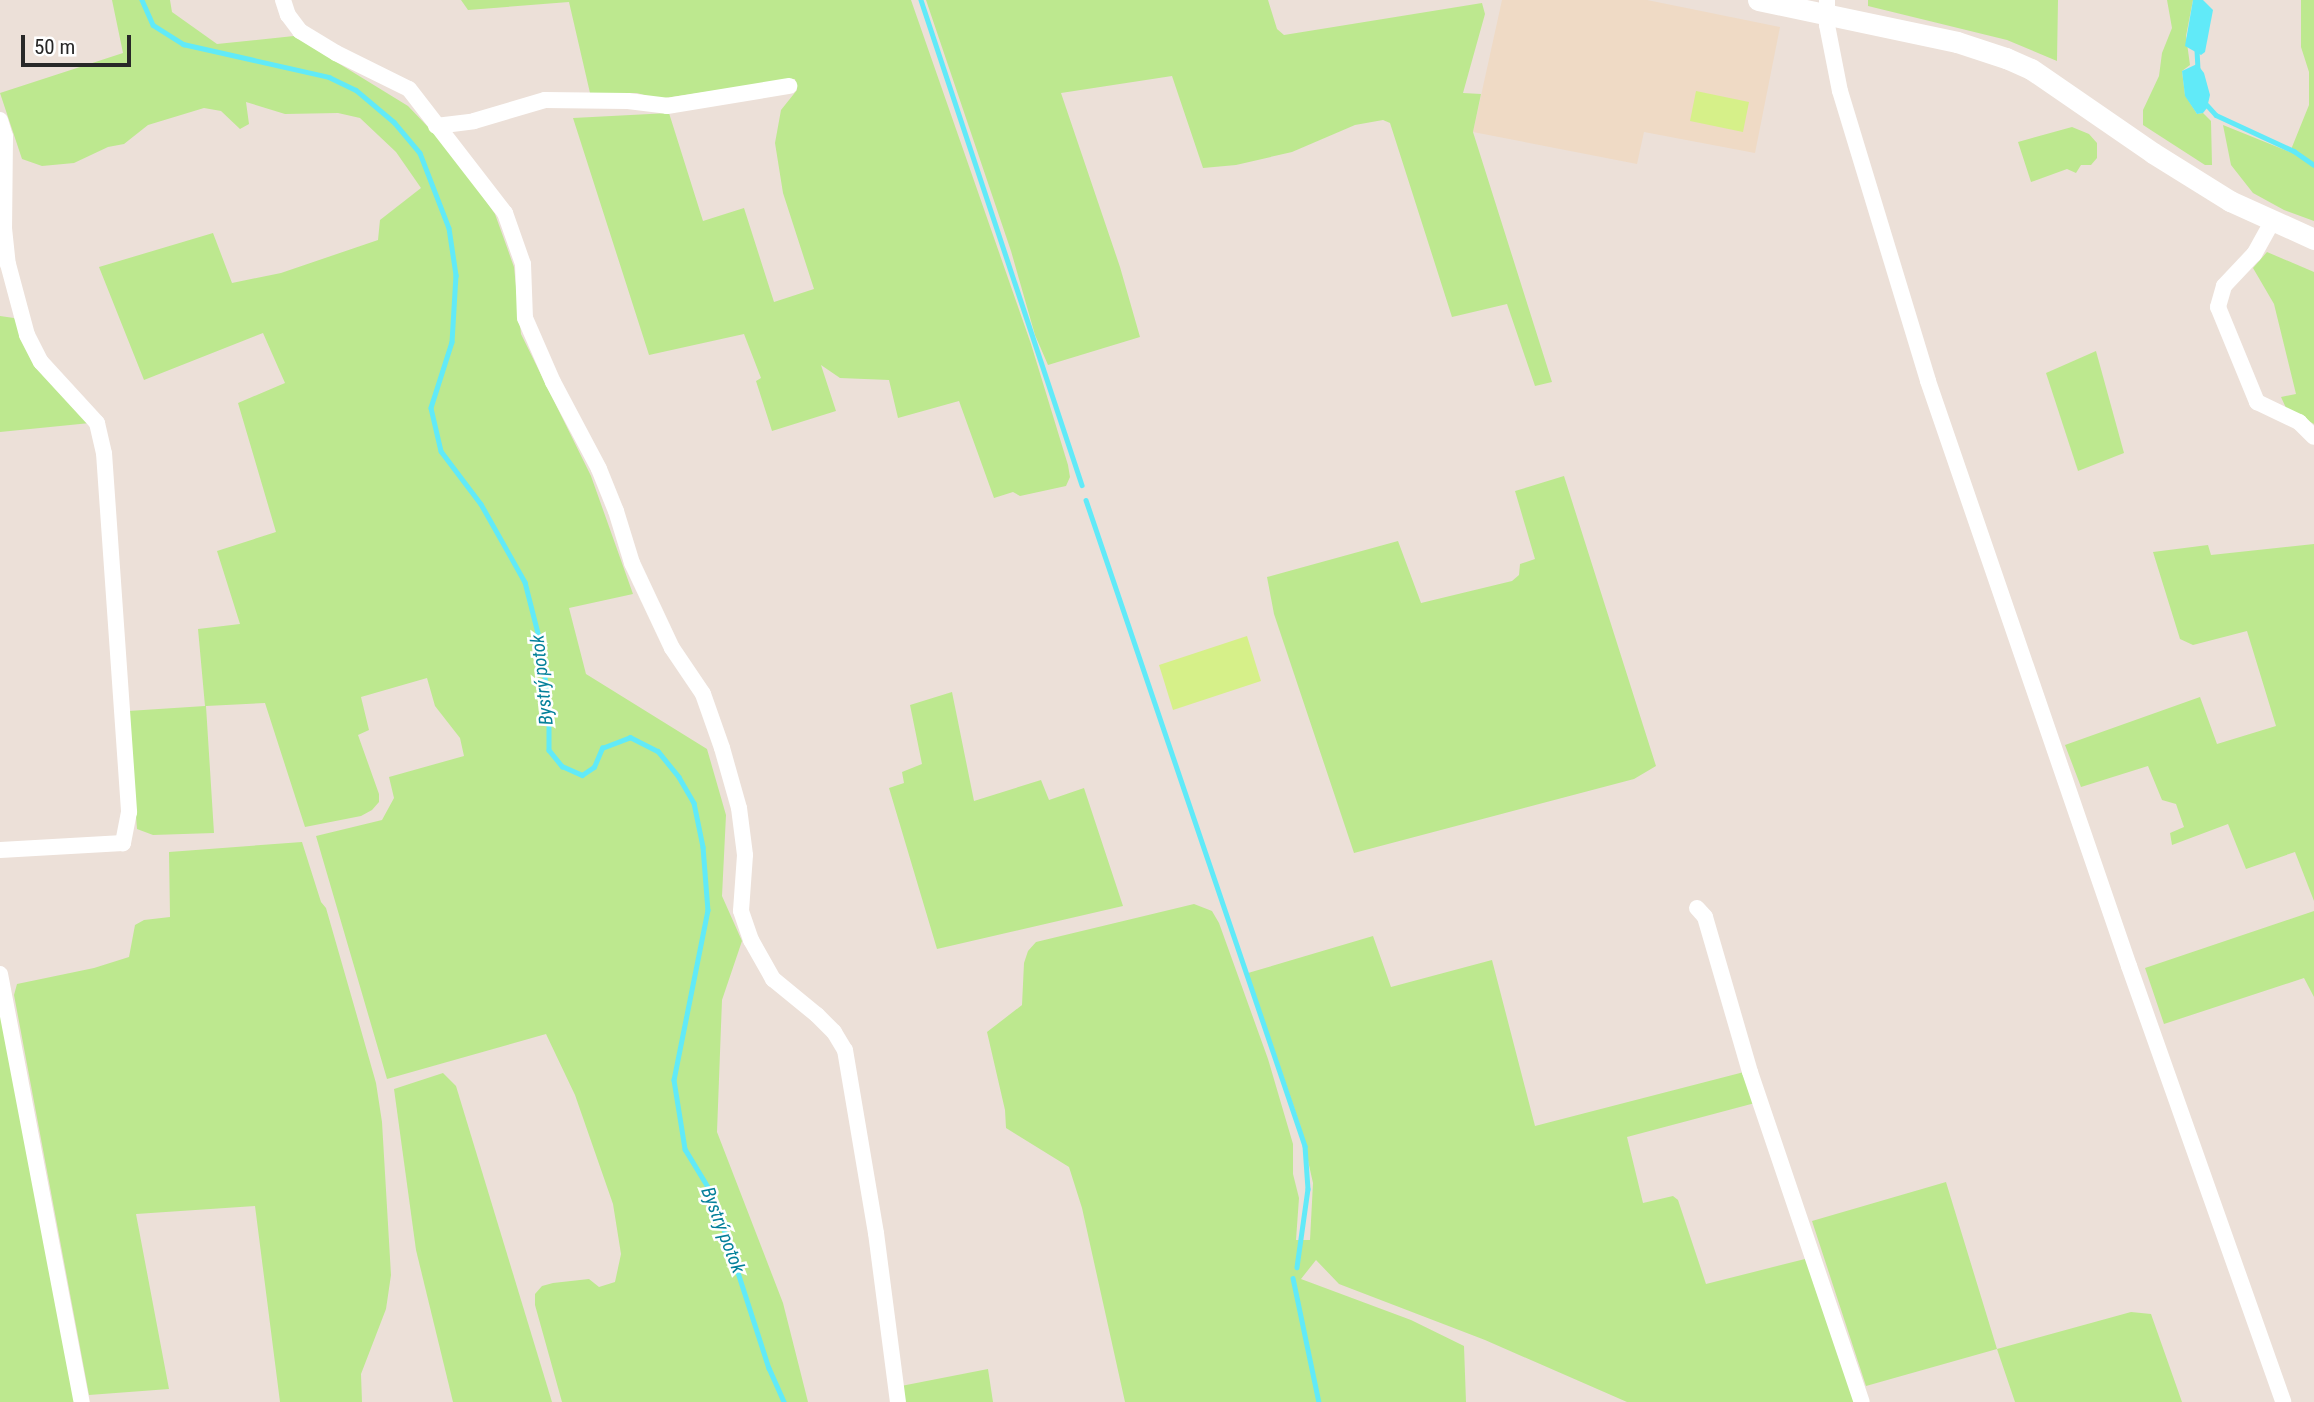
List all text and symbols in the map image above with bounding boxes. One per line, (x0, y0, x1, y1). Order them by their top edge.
scale bar (24, 21, 135, 65)
text: 50 m (34, 35, 75, 59)
water label: Bystrý potok (526, 634, 558, 726)
water label: Bystrý potok (696, 1184, 750, 1276)

